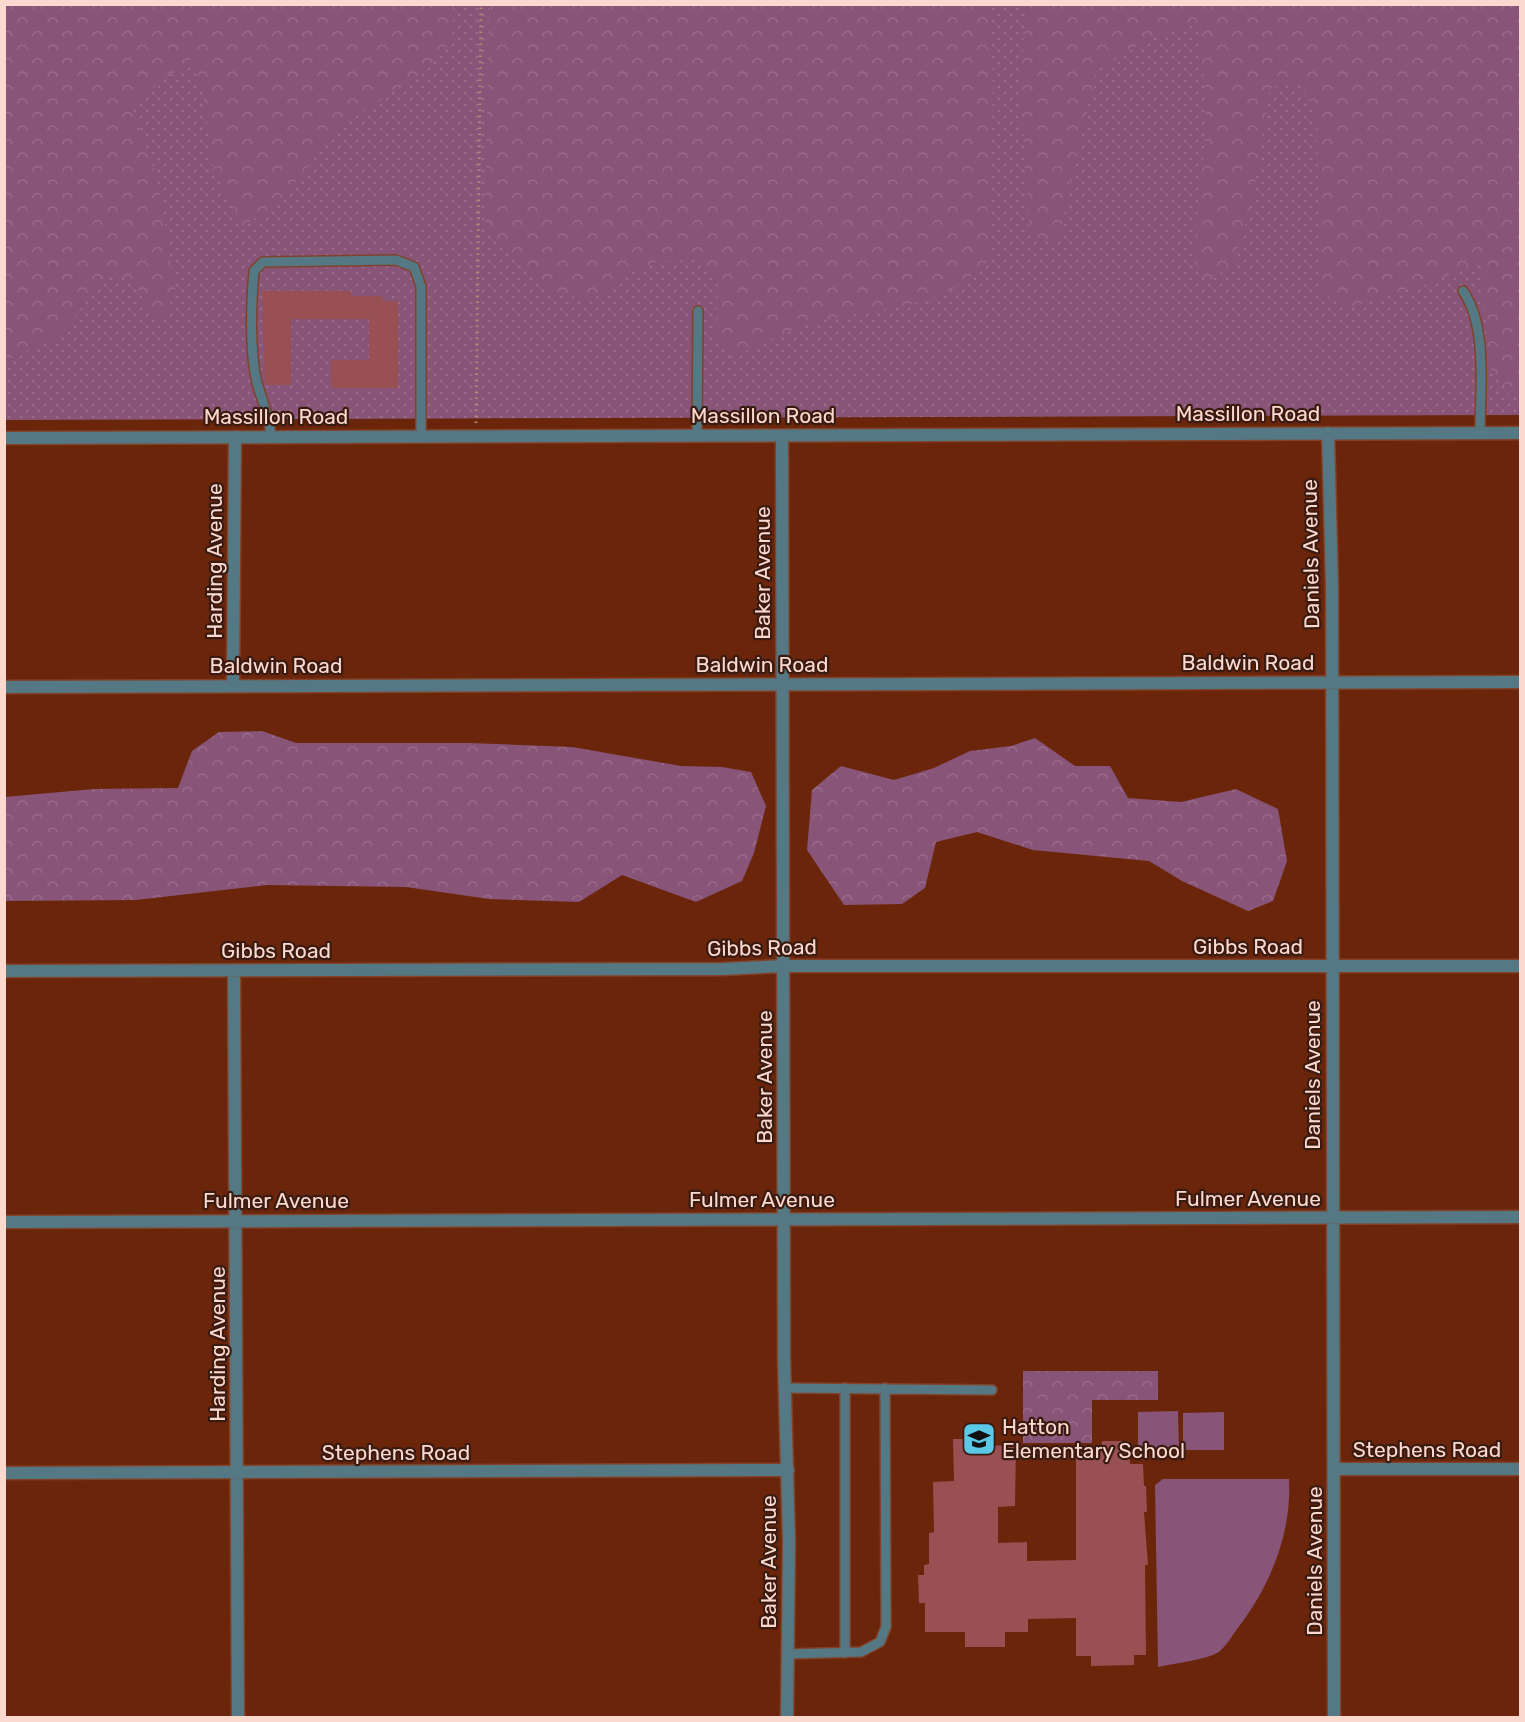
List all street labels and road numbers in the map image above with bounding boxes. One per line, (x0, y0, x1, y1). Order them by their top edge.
street label: Massillon Road (1176, 401, 1320, 426)
street label: Massillon Road (691, 403, 835, 428)
street label: Massillon Road (204, 404, 348, 429)
street label: Daniels Avenue (1297, 479, 1324, 629)
street label: Harding Avenue (202, 483, 227, 639)
street label: Baker Avenue (750, 506, 775, 640)
street label: Baldwin Road (1182, 650, 1314, 675)
street label: Baldwin Road (696, 652, 828, 677)
street label: Baldwin Road (210, 653, 342, 678)
street label: Gibbs Road (707, 934, 817, 961)
street label: Gibbs Road (1193, 934, 1303, 959)
street label: Gibbs Road (221, 938, 331, 963)
street label: Daniels Avenue (1300, 1000, 1325, 1150)
street label: Baker Avenue (752, 1010, 777, 1144)
street label: Fulmer Avenue (1175, 1186, 1321, 1211)
street label: Fulmer Avenue (689, 1187, 835, 1212)
street label: Fulmer Avenue (203, 1188, 349, 1213)
street label: Harding Avenue (205, 1266, 230, 1422)
street label: Stephens Road (1353, 1437, 1501, 1462)
street label: Stephens Road (322, 1440, 470, 1465)
street label: Daniels Avenue (1302, 1486, 1327, 1636)
street label: Baker Avenue (756, 1495, 781, 1629)

